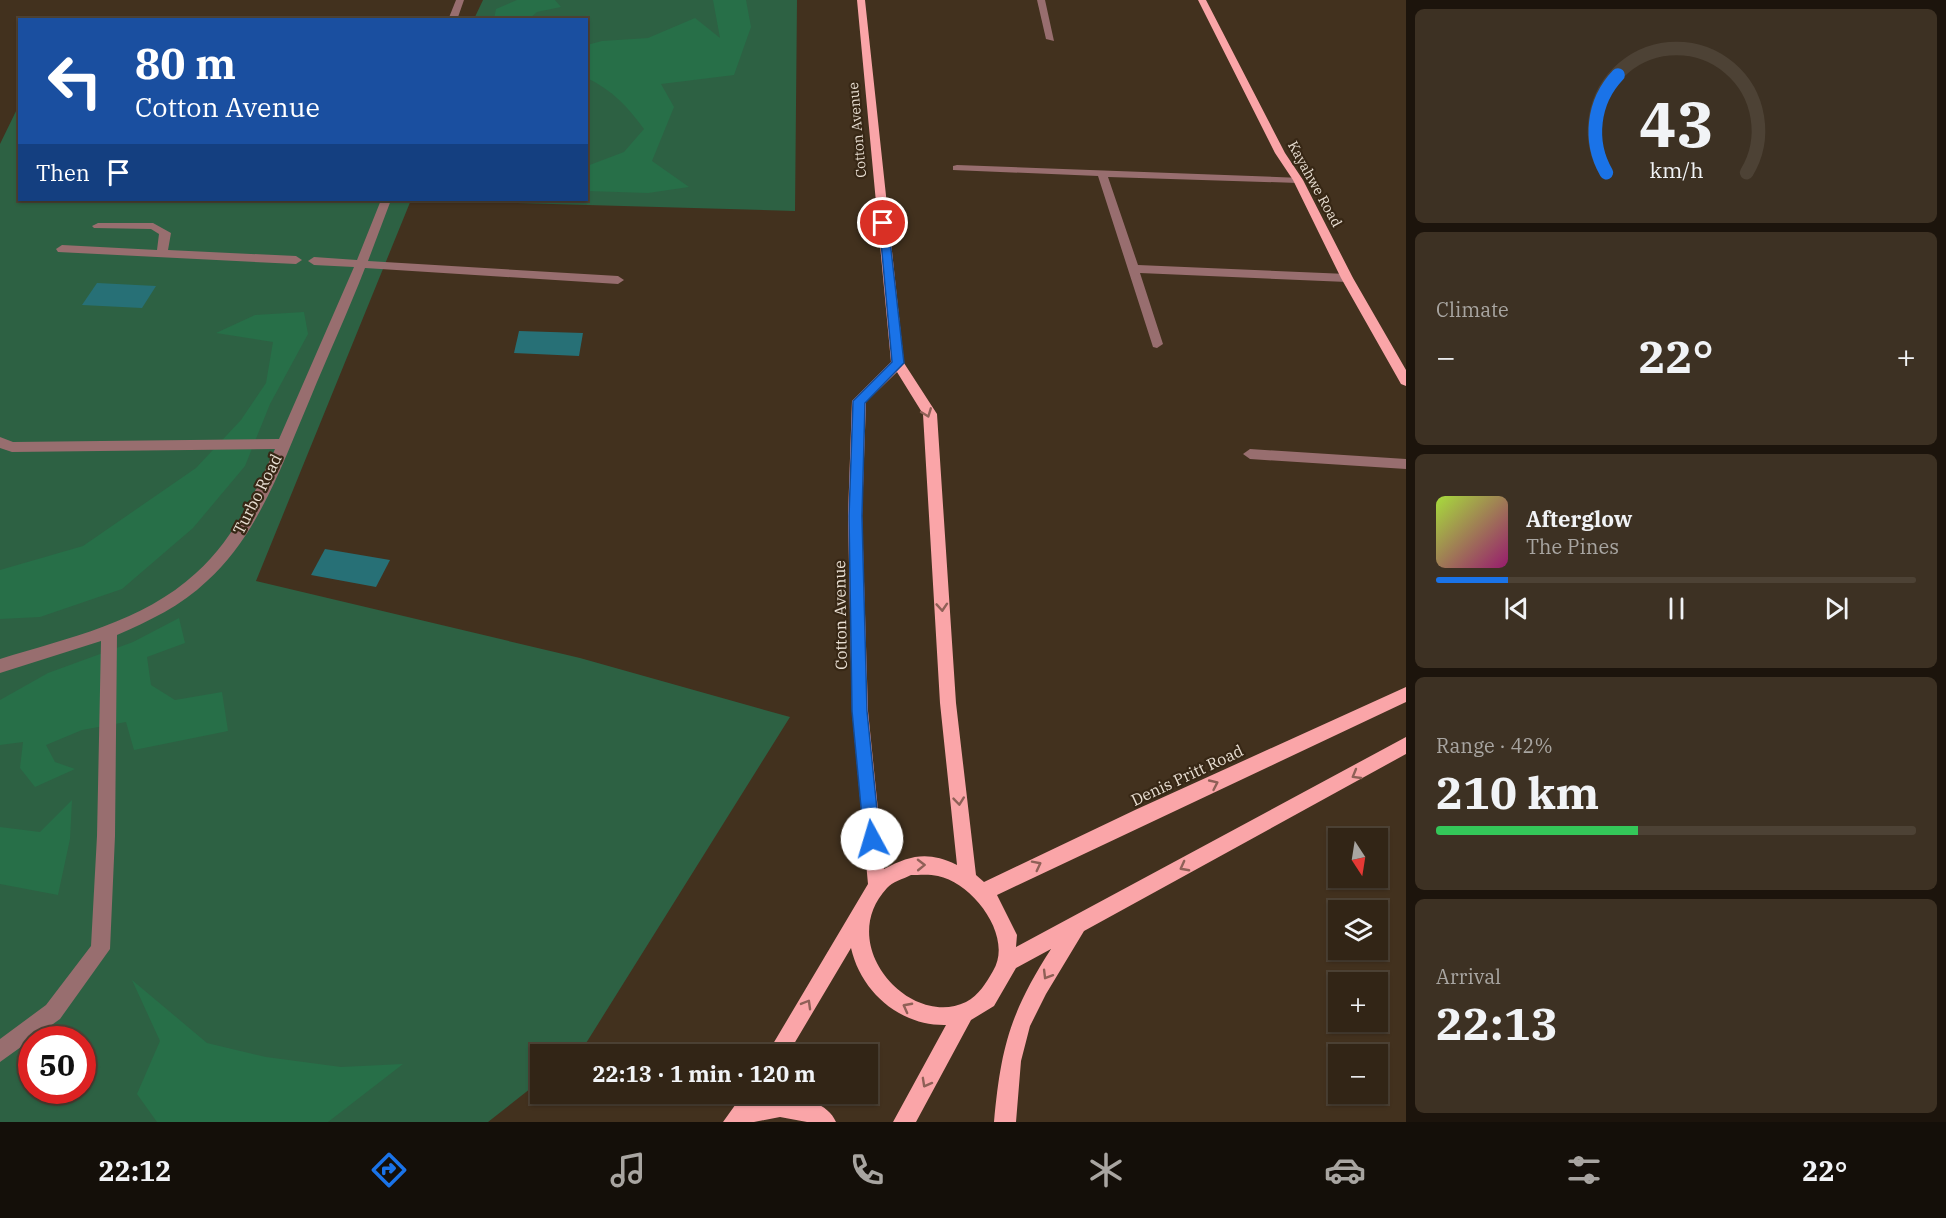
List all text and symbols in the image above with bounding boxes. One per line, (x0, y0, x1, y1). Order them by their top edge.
text: 80 m (135, 36, 236, 91)
icon: left (36, 42, 114, 120)
street label: Cotton Avenue (844, 81, 870, 179)
text: 43 (1639, 83, 1713, 164)
text: Cotton Avenue (135, 89, 320, 124)
street label: Kayahwe Road (1284, 138, 1346, 231)
icon: arrive (102, 156, 135, 189)
text: km/h (1649, 156, 1703, 184)
text: Then (36, 158, 90, 187)
pin (857, 197, 908, 248)
icon: arrive (866, 206, 899, 239)
text: Climate (1436, 296, 1509, 323)
text: 22° (1638, 327, 1714, 385)
text: − (1436, 335, 1456, 378)
text: + (1896, 335, 1916, 378)
one-way arrow (920, 408, 933, 418)
street label: Turbo Road (228, 450, 286, 538)
text: Afterglow (1526, 504, 1633, 533)
text: The Pines (1526, 533, 1619, 560)
street label: Cotton Avenue (829, 560, 851, 670)
icon: previous (1500, 592, 1533, 625)
icon: pause (1660, 592, 1693, 625)
icon: next (1820, 592, 1853, 625)
one-way arrow (936, 602, 949, 611)
text: Range · 42% (1436, 732, 1553, 759)
street label: Denis Pritt Road (1128, 740, 1247, 810)
text: 210 km (1436, 763, 1599, 821)
one-way arrow (1351, 767, 1362, 779)
one-way arrow (1207, 780, 1218, 792)
one-way arrow (952, 796, 965, 806)
position arrow (840, 807, 904, 871)
north arrow (1328, 828, 1388, 888)
map controls (1328, 828, 1388, 1104)
one-way arrow (916, 859, 925, 871)
one-way arrow (1180, 860, 1190, 871)
one-way arrow (1030, 861, 1041, 873)
button: layers (1328, 900, 1388, 960)
text: Arrival (1436, 963, 1501, 990)
one-way arrow (1043, 969, 1054, 979)
button: + (1328, 972, 1388, 1032)
text: 22:13 (1436, 994, 1558, 1052)
one-way arrow (800, 1000, 811, 1010)
one-way arrow (903, 1003, 914, 1014)
speed limit sign: 50 (18, 1026, 96, 1104)
button: − (1328, 1044, 1388, 1104)
text: 22:13 · 1 min · 120 m (592, 1059, 816, 1088)
one-way arrow (921, 1076, 933, 1087)
icon: directions (368, 1149, 410, 1191)
icon: music (607, 1149, 649, 1191)
icon: phone (846, 1149, 888, 1191)
icon: climate (1085, 1149, 1127, 1191)
icon: car (1324, 1149, 1366, 1191)
icon: filters (1563, 1149, 1605, 1191)
text: 22:12 (98, 1153, 171, 1188)
text: 22° (1802, 1153, 1847, 1188)

